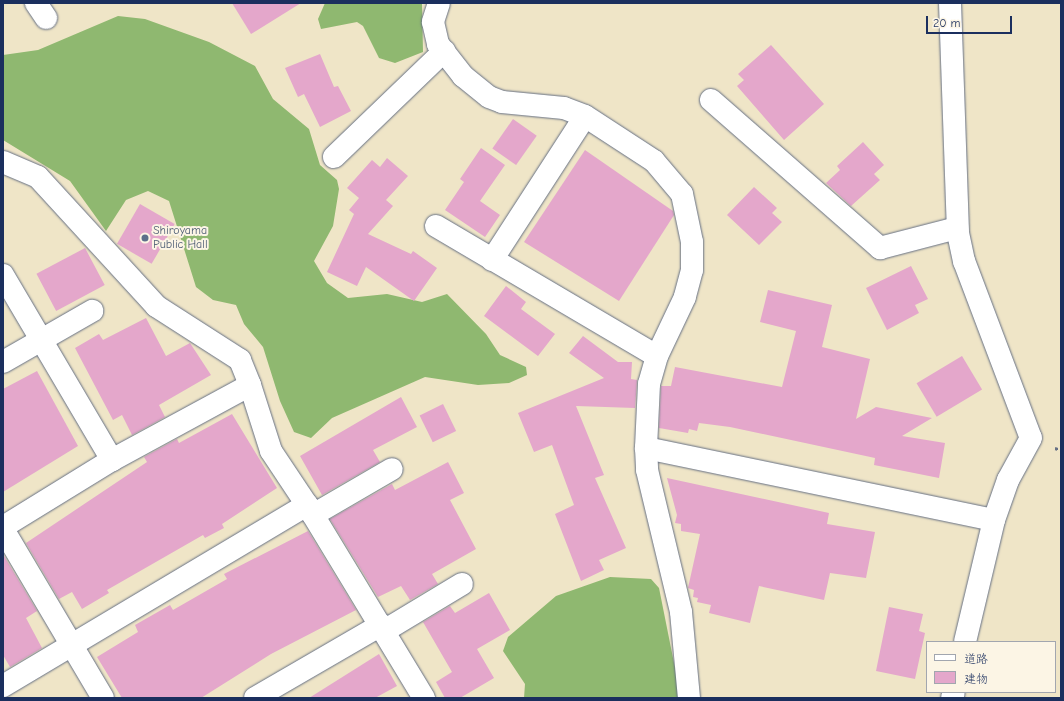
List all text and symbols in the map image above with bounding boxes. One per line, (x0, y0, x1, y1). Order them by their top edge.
scale bar (928, 8, 1014, 34)
text: 20 m (933, 16, 961, 30)
place label: Shiroyama Public Hall (153, 224, 208, 252)
marker: Shiroyama Public Hall (140, 233, 150, 243)
legend (926, 641, 1056, 693)
text: 道路 (964, 652, 988, 666)
text: 建物 (964, 672, 988, 686)

